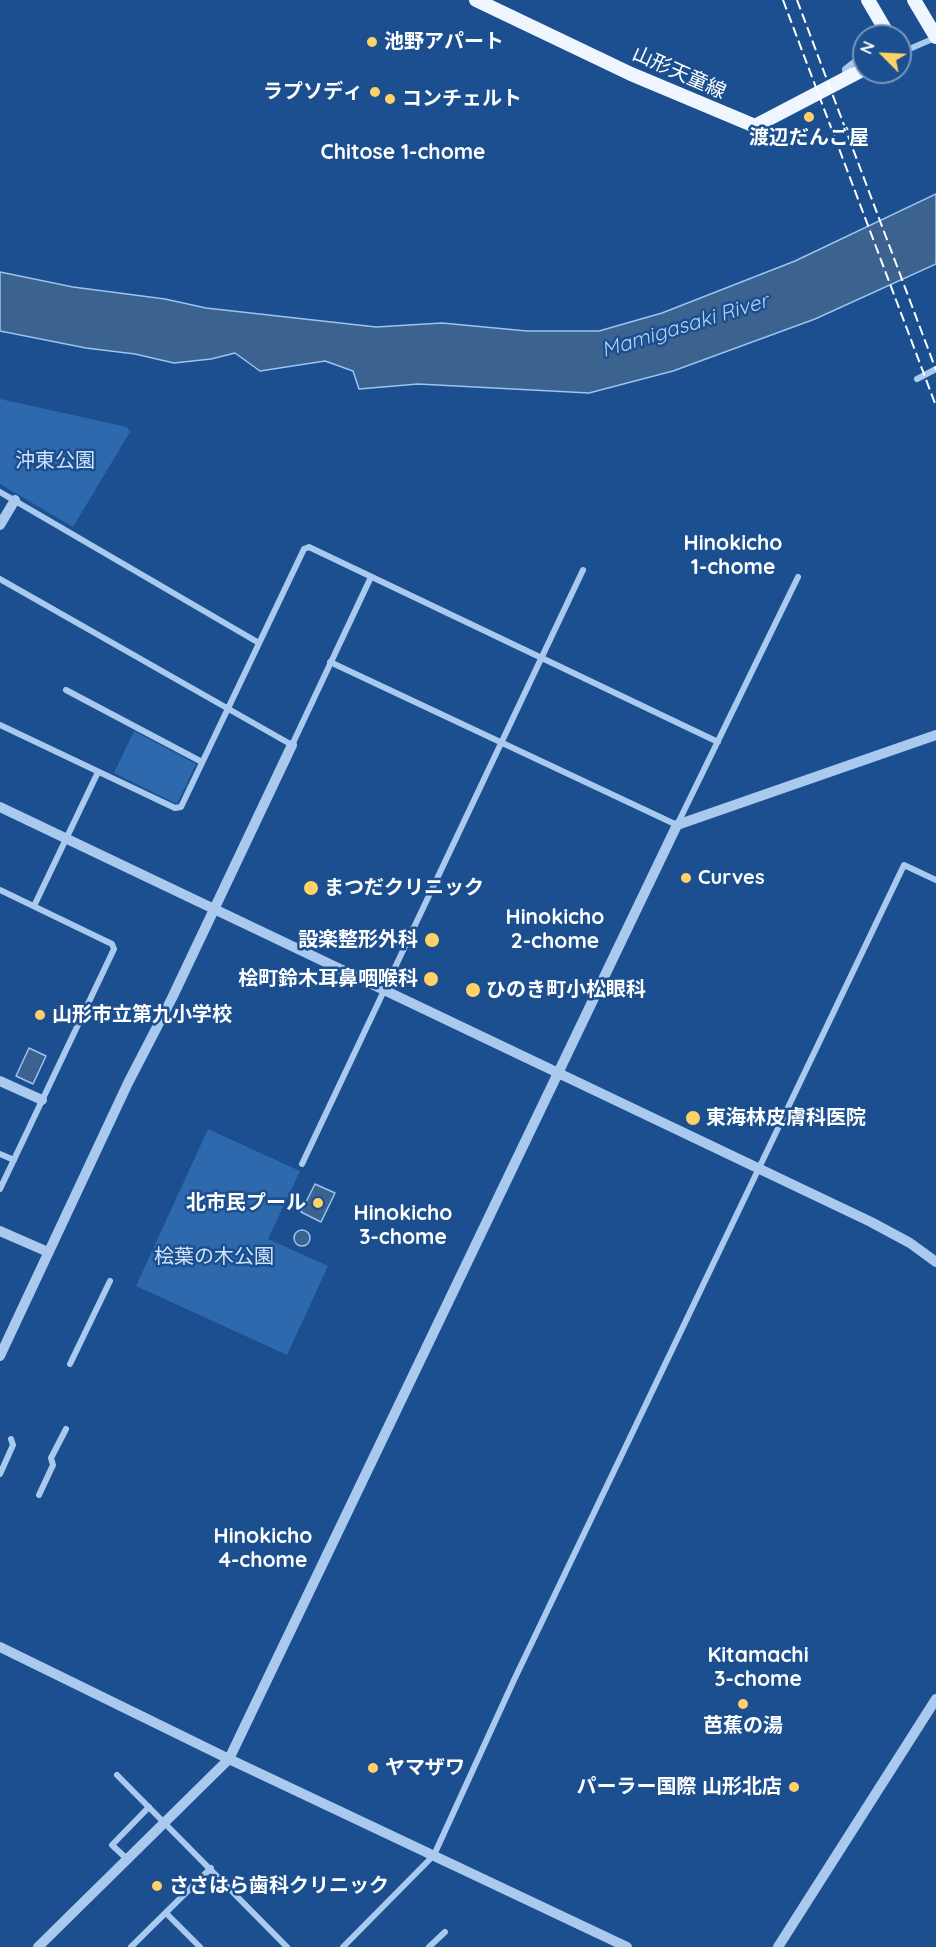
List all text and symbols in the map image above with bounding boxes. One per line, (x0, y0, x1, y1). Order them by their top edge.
north arrow (852, 24, 912, 84)
place label: 池野アパート (384, 30, 504, 54)
marker: 池野アパート (365, 35, 379, 49)
text: N (856, 38, 879, 57)
street label: 山形天童線 (628, 42, 730, 104)
place label: ラプソディ (263, 80, 363, 104)
marker: ラプソディ (368, 85, 382, 99)
place label: コンチェルト (402, 87, 522, 111)
marker: コンチェルト (383, 92, 397, 106)
marker: 渡辺だんご屋 (802, 110, 816, 124)
place label: 渡辺だんご屋 (749, 126, 869, 150)
district label: Chitose 1-chome (321, 140, 485, 166)
water label: Mamigasaki River (599, 289, 771, 363)
park label: 沖東公園 (15, 449, 95, 473)
district label: Hinokicho 1-chome (684, 531, 782, 581)
place label: Curves (698, 866, 765, 890)
marker: Curves (679, 871, 693, 885)
place label: まつだクリニック (324, 876, 484, 900)
marker: まつだクリニック (302, 879, 320, 897)
district label: Hinokicho 2-chome (506, 905, 604, 955)
place label: 設楽整形外科 (298, 928, 418, 952)
marker: 設楽整形外科 (423, 931, 441, 949)
place label: 桧町鈴木耳鼻咽喉科 (238, 967, 418, 991)
marker: 桧町鈴木耳鼻咽喉科 (422, 970, 440, 988)
place label: ひのき町小松眼科 (486, 978, 646, 1002)
marker: ひのき町小松眼科 (464, 981, 482, 999)
place label: 山形市立第九小学校 (52, 1003, 232, 1027)
marker: 山形市立第九小学校 (33, 1008, 47, 1022)
place label: 東海林皮膚科医院 (706, 1106, 866, 1130)
marker: 東海林皮膚科医院 (684, 1109, 702, 1127)
place label: 北市民プール (186, 1191, 306, 1215)
marker: 北市民プール (311, 1196, 325, 1210)
district label: Hinokicho 3-chome (354, 1201, 452, 1251)
park label: 桧葉の木公園 (154, 1245, 274, 1269)
district label: Hinokicho 4-chome (214, 1524, 312, 1574)
district label: Kitamachi 3-chome (707, 1643, 809, 1693)
marker: 芭蕉の湯 (736, 1697, 750, 1711)
place label: 芭蕉の湯 (703, 1714, 783, 1738)
place label: ヤマザワ (385, 1756, 465, 1780)
marker: ヤマザワ (366, 1761, 380, 1775)
place label: パーラー国際 山形北店 (576, 1775, 782, 1799)
marker: パーラー国際 山形北店 (787, 1780, 801, 1794)
place label: ささはら歯科クリニック (169, 1874, 389, 1898)
marker: ささはら歯科クリニック (150, 1879, 164, 1893)

